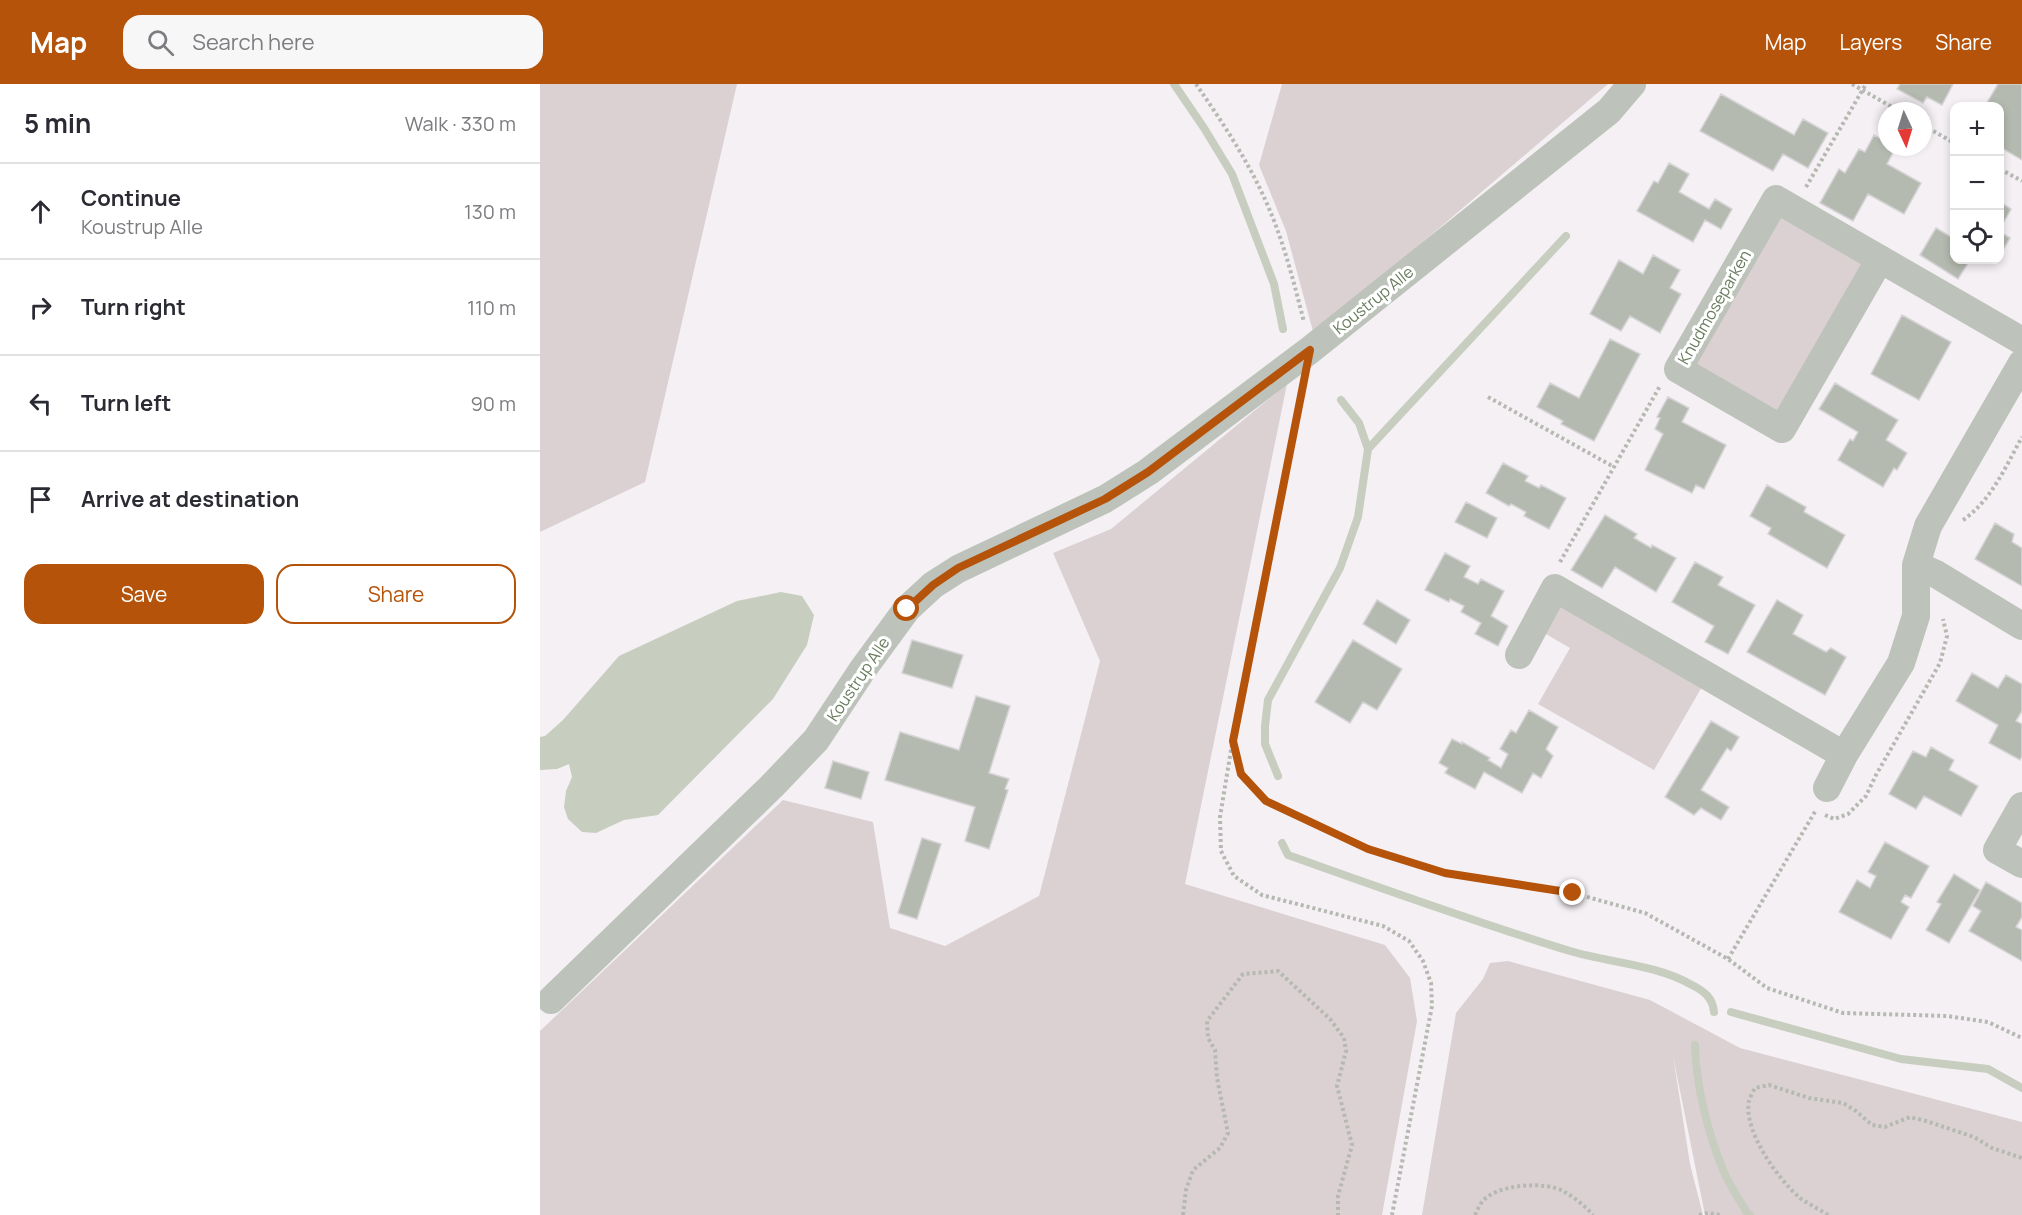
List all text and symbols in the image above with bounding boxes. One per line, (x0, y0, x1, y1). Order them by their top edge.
search box (123, 15, 543, 69)
text: Map (30, 23, 87, 61)
icon: search (144, 26, 177, 59)
text: Search here (192, 27, 315, 57)
text: Map (1765, 28, 1806, 56)
text: Layers (1839, 28, 1902, 56)
text: Share (1935, 28, 1992, 56)
north arrow (1878, 102, 1932, 156)
map controls (1950, 102, 2004, 264)
button: + (1950, 102, 2004, 156)
text: 5 min (24, 105, 91, 141)
text: Walk · 330 m (405, 110, 516, 137)
button: − (1950, 156, 2004, 210)
text: Continue (81, 183, 181, 213)
icon: ahead (24, 195, 57, 228)
text: 130 m (464, 198, 516, 225)
button: locate (1950, 210, 2004, 264)
text: Koustrup Alle (81, 213, 203, 240)
street label: Knudmoseparken (1672, 246, 1756, 368)
street label: Koustrup Alle (1328, 261, 1418, 339)
icon: right (24, 291, 57, 324)
text: Turn right (81, 292, 186, 322)
text: 110 m (467, 294, 516, 321)
icon: left (24, 387, 57, 420)
text: Turn left (81, 388, 171, 418)
text: 90 m (470, 390, 516, 417)
icon: arrive (24, 483, 57, 516)
text: Arrive at destination (81, 484, 299, 514)
button: Save (24, 564, 264, 624)
button: Share (276, 564, 516, 624)
route start (893, 595, 919, 621)
street label: Koustrup Alle (822, 632, 894, 726)
route end (1559, 879, 1585, 905)

